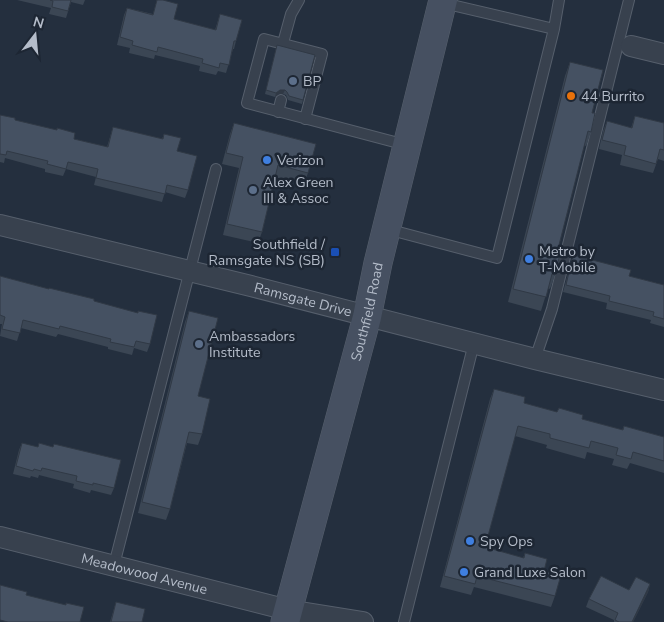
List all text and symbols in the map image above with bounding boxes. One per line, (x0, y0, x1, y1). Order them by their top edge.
north arrow (10, 10, 60, 60)
text: N (31, 12, 46, 34)
place label: BP (303, 72, 321, 91)
marker: BP (287, 75, 299, 87)
place label: 44 Burrito (581, 87, 645, 106)
marker: 44 Burrito (565, 90, 577, 102)
place label: Verizon (276, 151, 324, 170)
marker: Verizon (261, 154, 273, 166)
place label: Alex Green III & Assoc (263, 173, 334, 208)
marker: Alex Green III & Assoc (247, 184, 259, 196)
place label: Southfield / Ramsgate NS (SB) (209, 235, 326, 270)
place label: Metro by T-Mobile (539, 242, 596, 277)
marker: Southfield / Ramsgate NS (SB) (329, 246, 341, 258)
marker: Metro by T-Mobile (523, 253, 535, 265)
street label: Southfield Road (347, 261, 388, 363)
street label: Ramsgate Drive (252, 278, 354, 322)
place label: Ambassadors Institute (209, 327, 296, 362)
marker: Ambassadors Institute (193, 338, 205, 350)
place label: Spy Ops (480, 532, 533, 551)
marker: Spy Ops (464, 535, 476, 547)
street label: Meadowood Avenue (79, 549, 209, 599)
place label: Grand Luxe Salon (474, 563, 586, 582)
marker: Grand Luxe Salon (458, 566, 470, 578)

